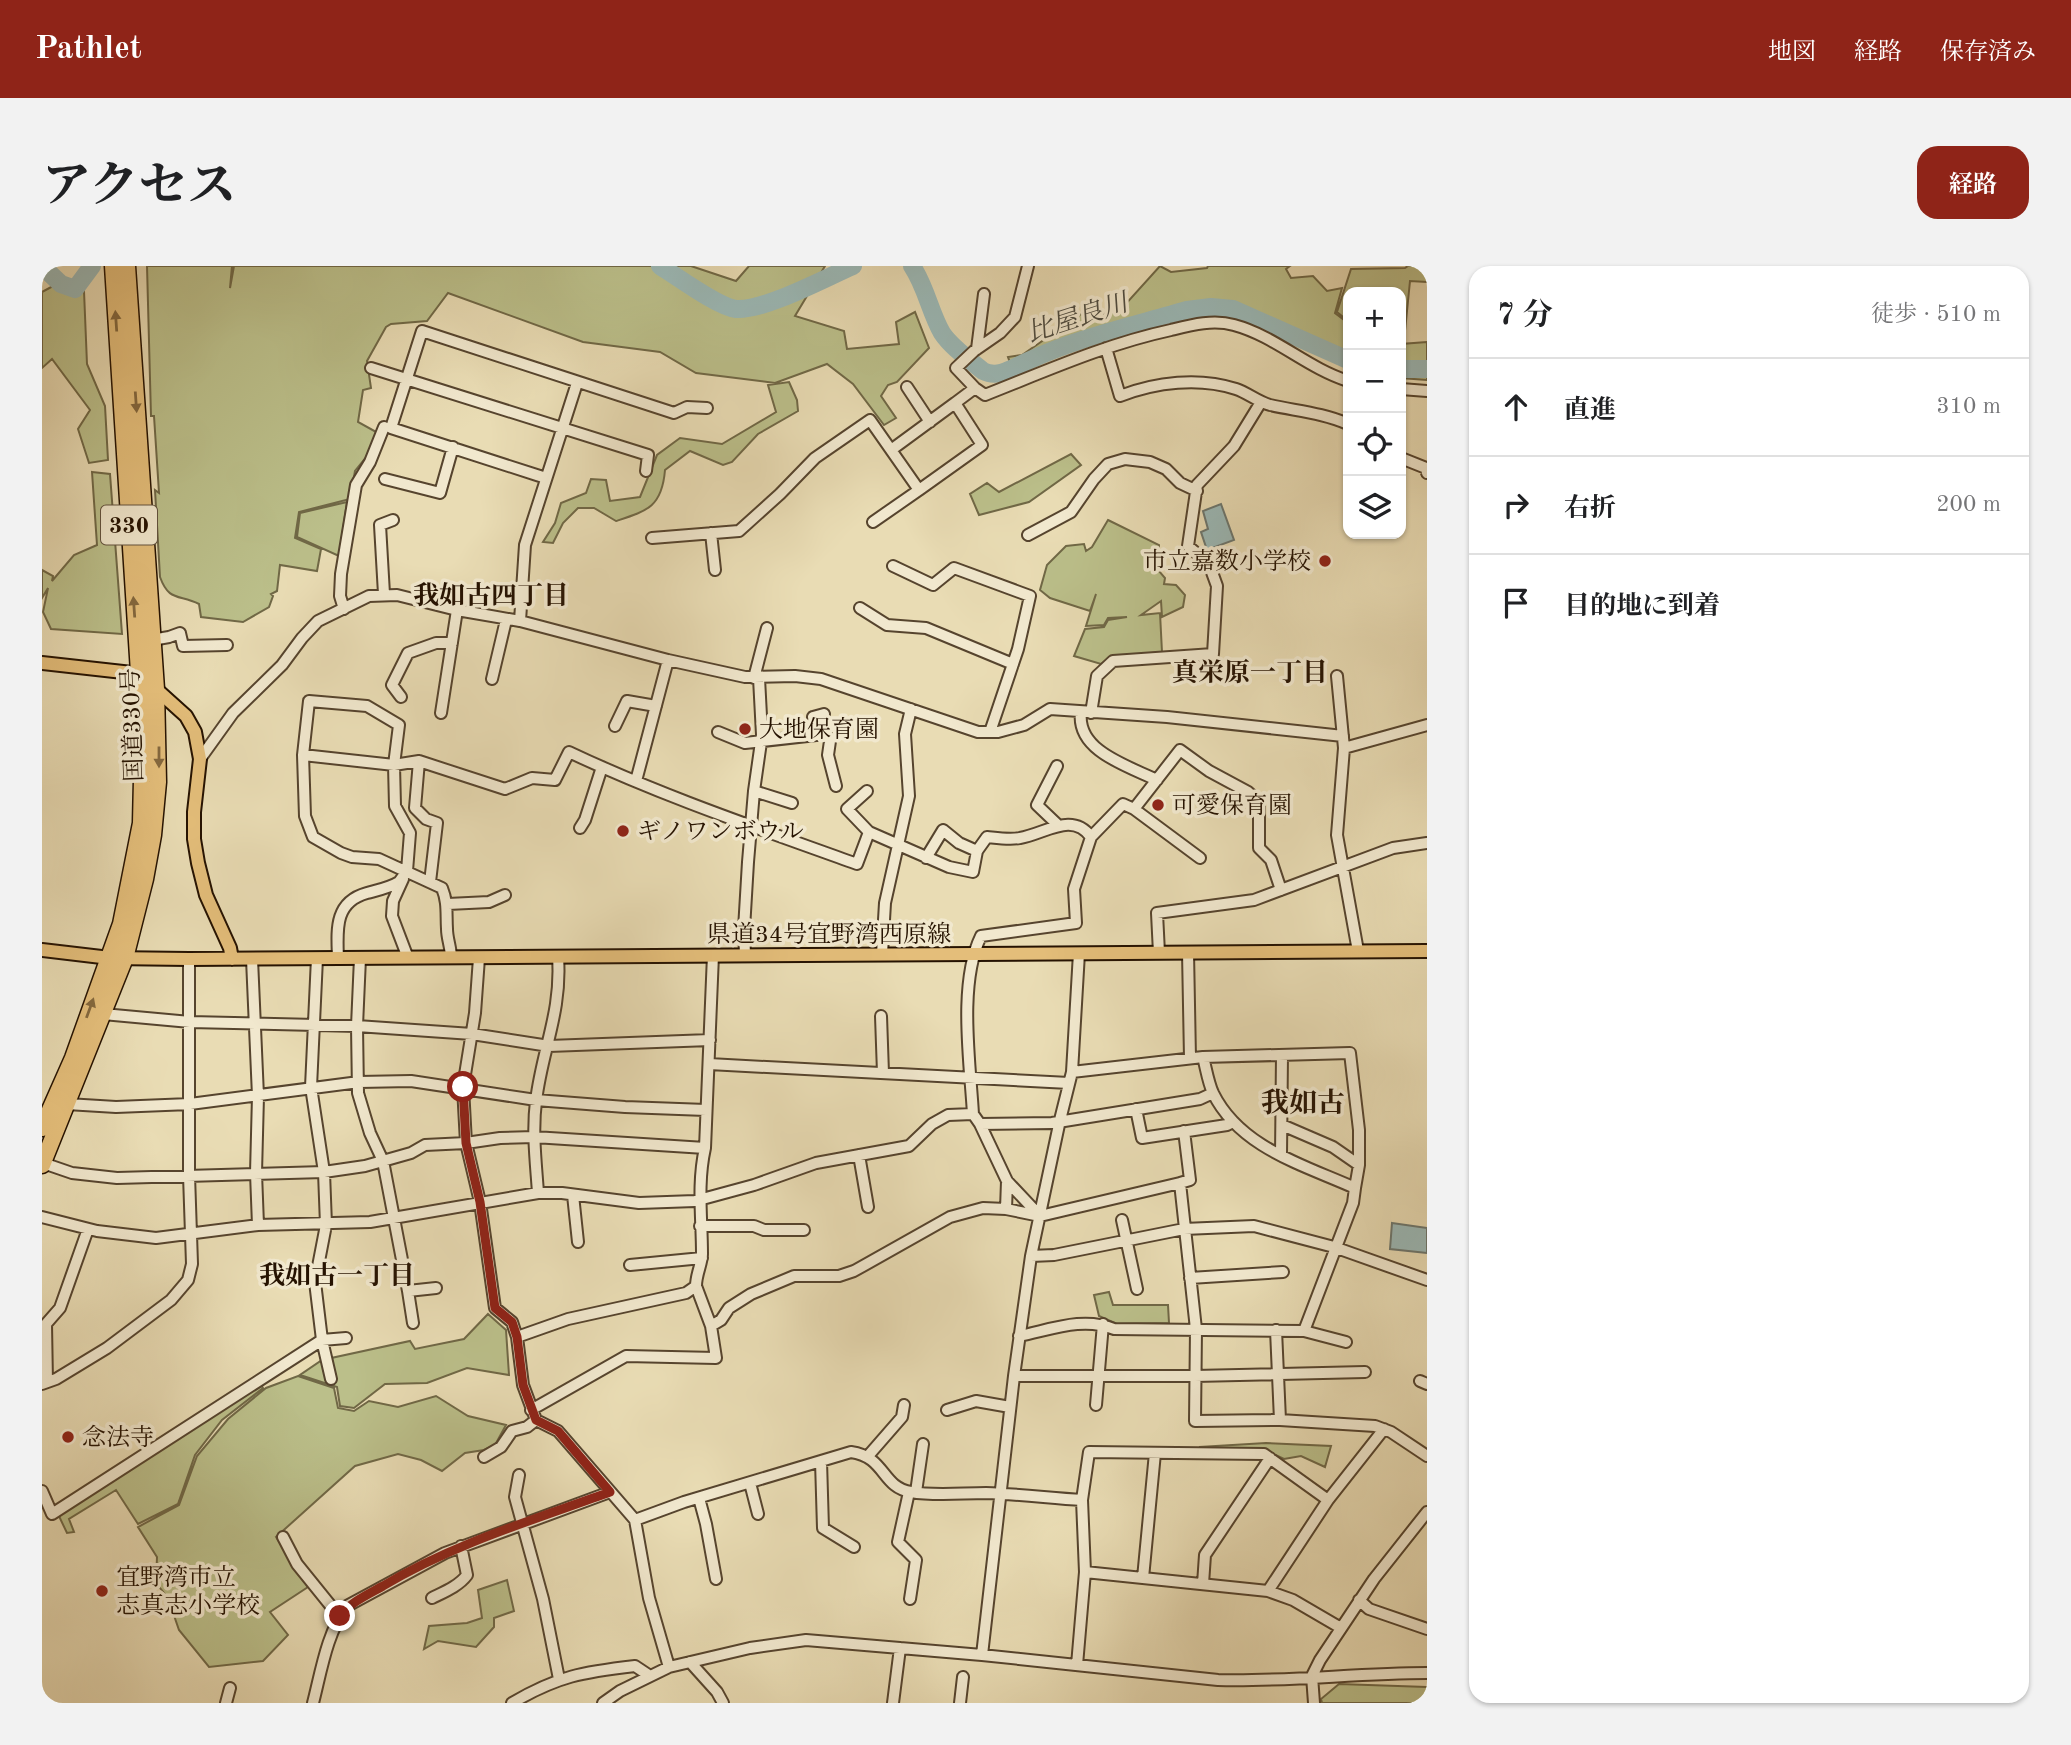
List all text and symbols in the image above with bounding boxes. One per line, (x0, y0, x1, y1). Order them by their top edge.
text: Pathlet (35, 33, 142, 66)
text: 地図 (1768, 41, 1816, 65)
text: 経路 (1854, 41, 1902, 65)
text: 保存済み (1940, 41, 2036, 65)
button: 経路 (1917, 146, 2029, 219)
text: アクセス (42, 164, 237, 213)
map controls (1343, 287, 1406, 539)
button: + (1343, 287, 1406, 350)
water label: 比屋良川 (1024, 288, 1134, 347)
text: 7 分 (1497, 301, 1553, 331)
text: 徒歩 · 510 m (1871, 303, 2001, 326)
one-way arrow (110, 309, 121, 331)
button: − (1343, 350, 1406, 413)
icon: ahead (1497, 388, 1535, 426)
one-way arrow (131, 392, 142, 414)
text: 310 m (1936, 395, 2001, 418)
text: 直進 (1564, 398, 1616, 424)
button: locate (1343, 413, 1406, 476)
button: layers (1343, 476, 1406, 539)
icon: right (1497, 486, 1535, 524)
text: 200 m (1936, 493, 2001, 516)
text: 右折 (1564, 496, 1616, 522)
road number: 330 (101, 506, 157, 544)
place label: 市立嘉数小学校 (1143, 548, 1311, 575)
marker: 市立嘉数小学校 (1317, 553, 1333, 569)
district label: 我如古四丁目 (413, 581, 569, 610)
icon: arrive (1497, 584, 1535, 622)
text: 目的地に到着 (1564, 594, 1720, 620)
one-way arrow (128, 596, 139, 618)
district label: 真栄原一丁目 (1172, 658, 1328, 687)
street label: 国道330号 (117, 668, 148, 782)
place label: 大地保育園 (759, 716, 879, 743)
marker: 大地保育園 (737, 721, 753, 737)
one-way arrow (153, 746, 165, 768)
place label: 可愛保育園 (1172, 792, 1292, 819)
marker: 可愛保育園 (1150, 797, 1166, 813)
place label: ギノワンボウル (637, 819, 804, 845)
marker: ギノワンボウル (615, 823, 631, 839)
street label: 県道34号宜野湾西原線 (707, 921, 951, 948)
one-way arrow (85, 998, 96, 1019)
route start (447, 1071, 478, 1102)
district label: 我如古 (1261, 1088, 1345, 1119)
district label: 我如古一丁目 (259, 1261, 415, 1290)
place label: 念法寺 (82, 1424, 154, 1451)
marker: 念法寺 (60, 1429, 76, 1445)
place label: 宜野湾市立 志真志小学校 (116, 1564, 260, 1619)
marker: 宜野湾市立 志真志小学校 (94, 1583, 110, 1599)
route end (324, 1600, 355, 1631)

